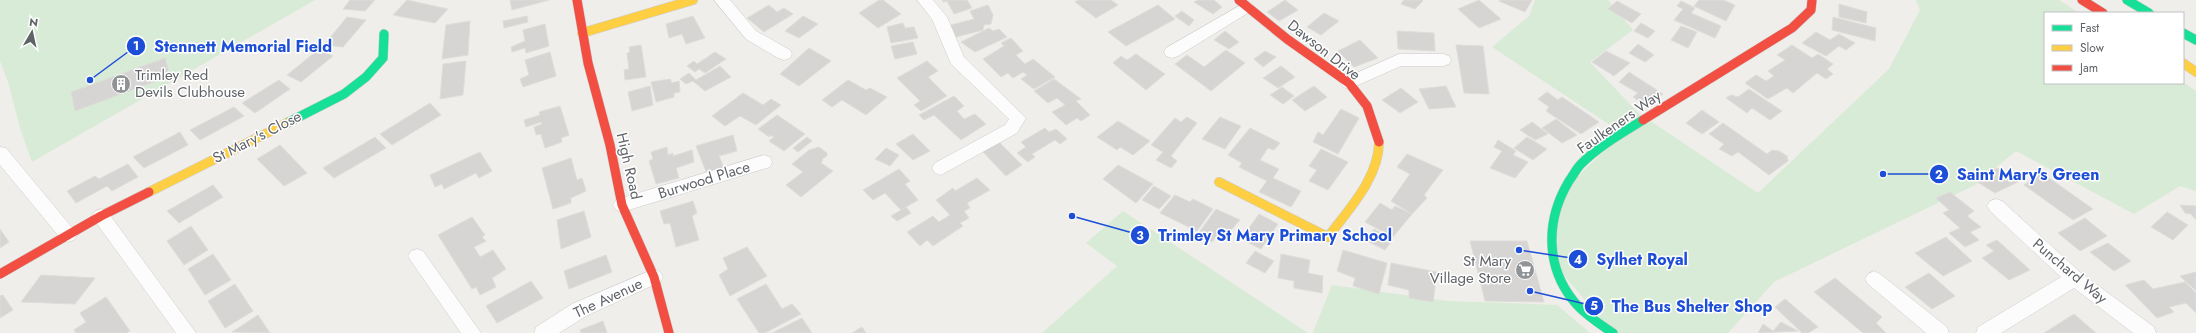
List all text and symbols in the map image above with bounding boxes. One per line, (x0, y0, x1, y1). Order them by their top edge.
north arrow (12, 12, 52, 52)
legend (2044, 12, 2184, 84)
text: N (28, 14, 39, 31)
street label: Dawson Drive (1283, 14, 1365, 86)
text: Fast (2080, 19, 2099, 37)
callout: Stennett Memorial Field (126, 32, 340, 60)
text: Stennett Memorial Field (154, 35, 332, 58)
text: 1 (133, 37, 139, 55)
text: Slow (2080, 39, 2105, 57)
text: Jam (2078, 59, 2098, 77)
place label: Trimley Red Devils Clubhouse (135, 64, 245, 103)
building icon: Trimley Red Devils Clubhouse (110, 73, 132, 95)
street label: Faulkeners Way (1573, 85, 1666, 159)
street label: St Mary's Close (209, 105, 305, 169)
street label: High Road (611, 130, 647, 202)
street label: Burwood Place (655, 156, 753, 204)
callout: Saint Mary's Green (1929, 160, 2107, 188)
text: Saint Mary's Green (1957, 163, 2099, 186)
text: 2 (1935, 166, 1943, 184)
callout: Trimley St Mary Primary School (1130, 221, 1400, 249)
text: Trimley St Mary Primary School (1158, 224, 1392, 247)
text: 3 (1136, 227, 1144, 245)
street label: Punchard Way (2028, 233, 2112, 309)
callout: Sylhet Royal (1568, 245, 1696, 273)
text: Sylhet Royal (1596, 248, 1688, 271)
place label: St Mary Village Store (1430, 250, 1511, 289)
text: 4 (1574, 251, 1582, 269)
supermarket icon: St Mary Village Store (1514, 259, 1536, 281)
street label: The Avenue (570, 272, 646, 324)
callout: The Bus Shelter Shop (1584, 292, 1781, 320)
text: The Bus Shelter Shop (1612, 295, 1772, 318)
text: 5 (1590, 297, 1598, 315)

